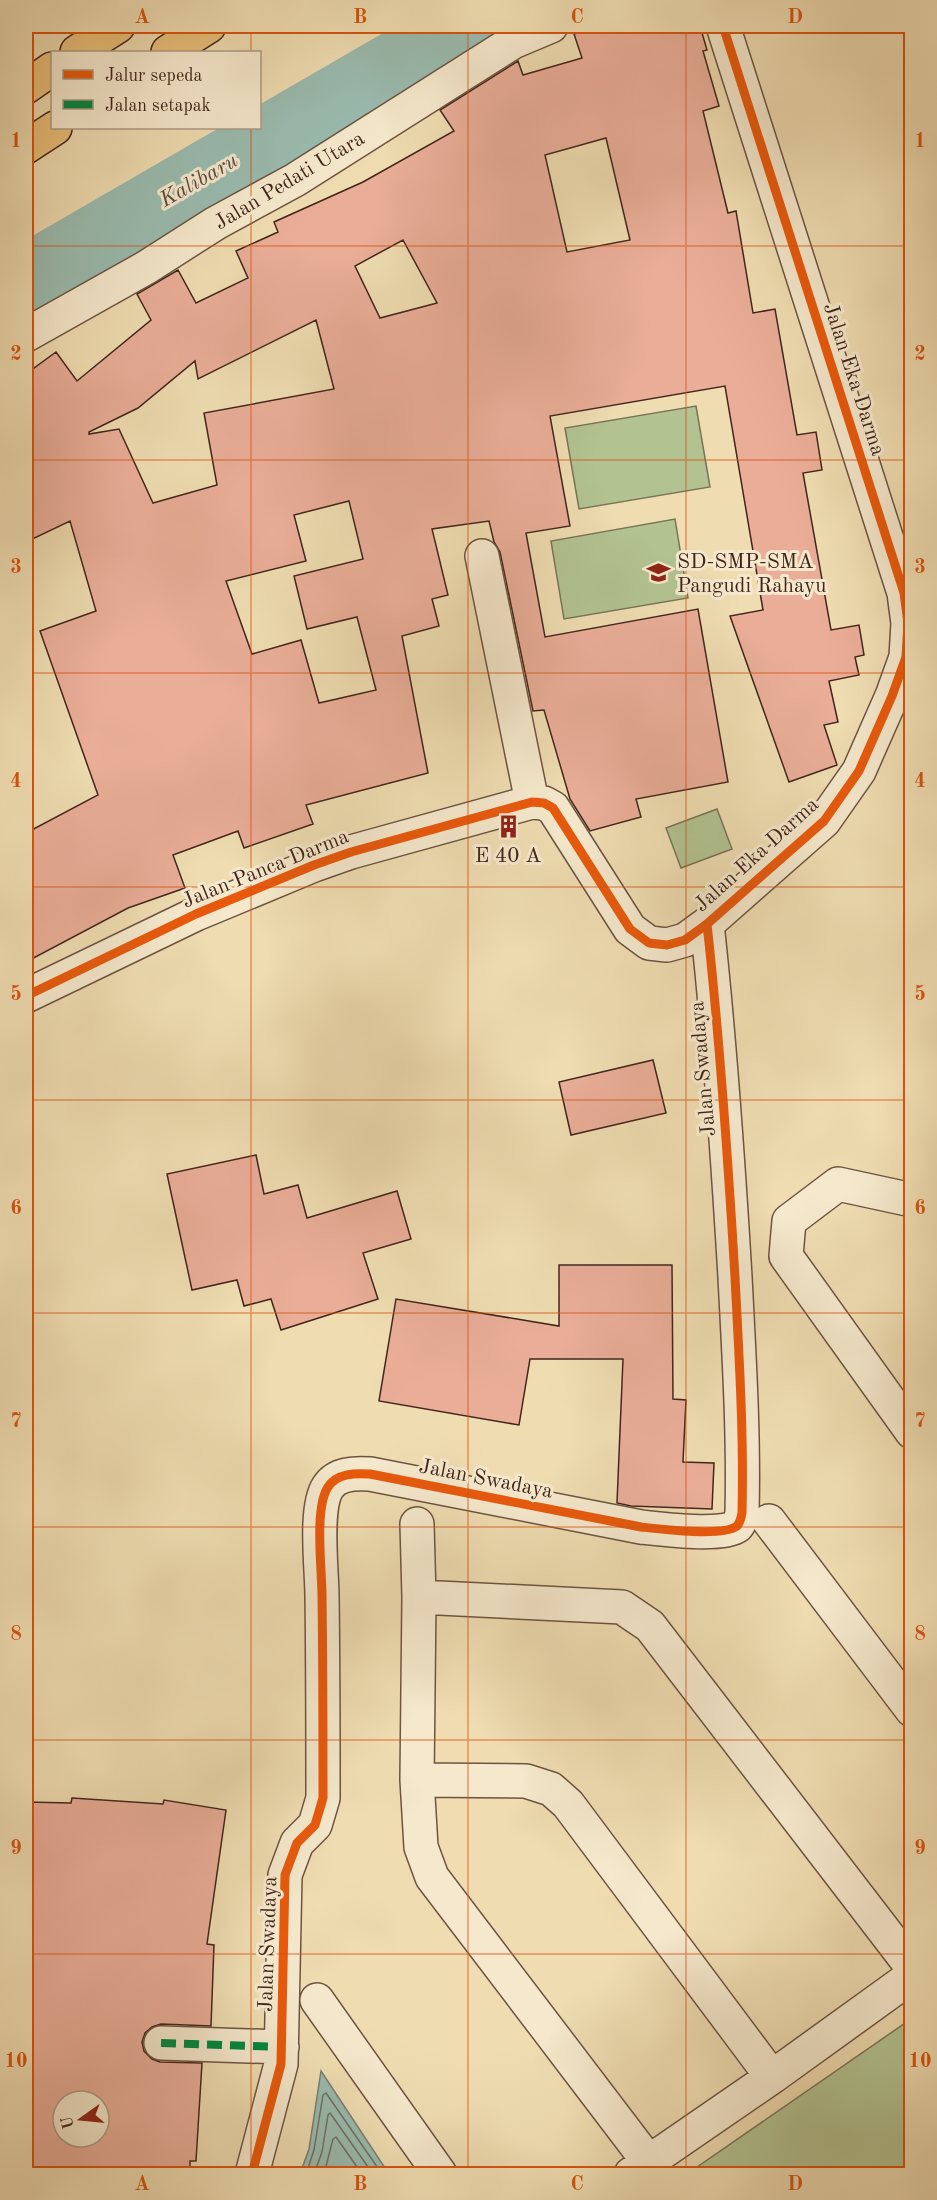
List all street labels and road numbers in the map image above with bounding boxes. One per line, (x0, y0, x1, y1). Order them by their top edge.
street label: Jalan Pedati Utara (211, 128, 369, 234)
street label: Jalan Eka Darma (819, 301, 888, 458)
street label: Jalan Eka Darma (691, 794, 823, 916)
street label: Jalan Panca Darma (179, 826, 352, 912)
street label: Jalan Swadaya (687, 1000, 720, 1137)
street label: Jalan Swadaya (417, 1456, 554, 1503)
street label: Jalan Swadaya (256, 1876, 281, 2012)

